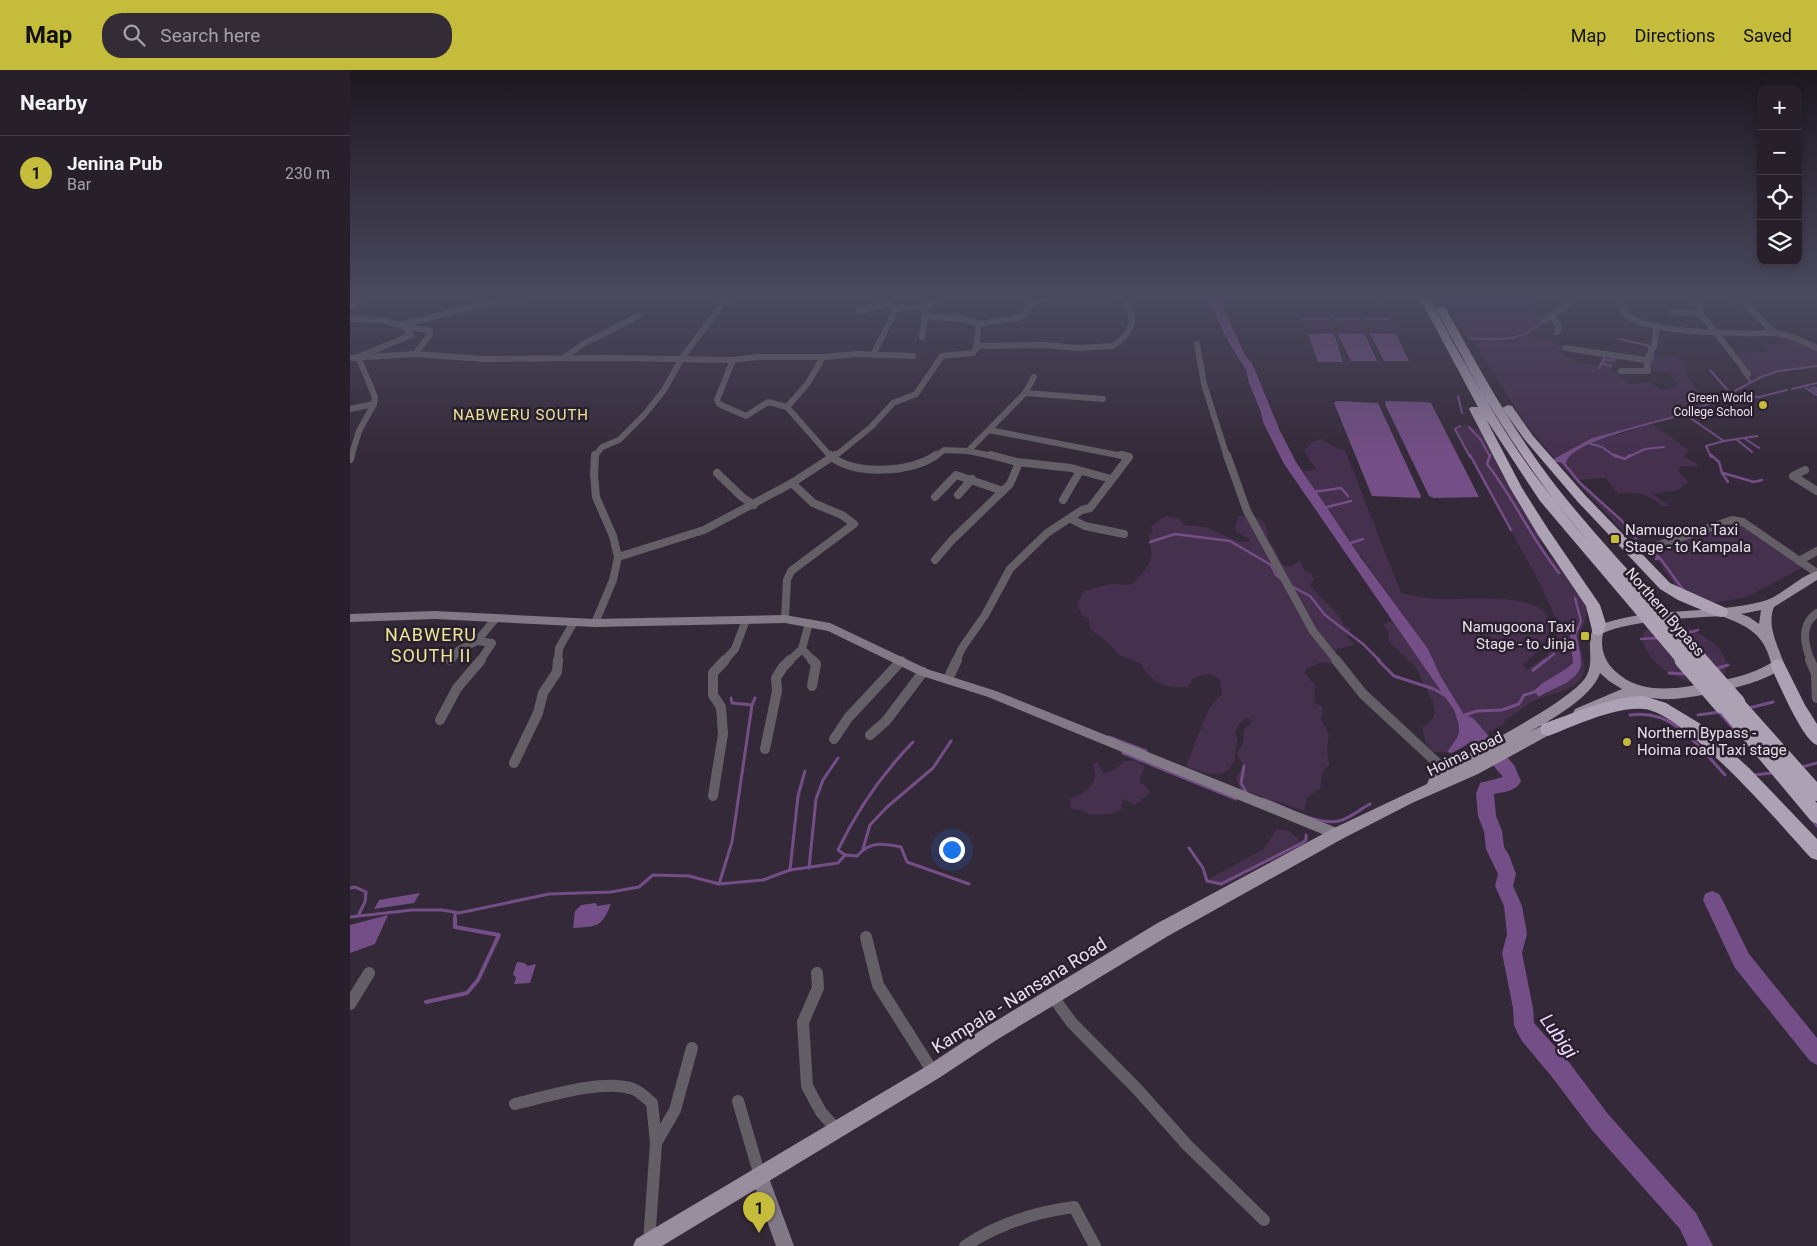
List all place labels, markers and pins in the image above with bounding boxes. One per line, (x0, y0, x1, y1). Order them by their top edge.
place label: Green World College School (1673, 391, 1753, 419)
marker: Green World College School (1757, 399, 1769, 411)
place label: Namugoona Taxi Stage - to Kampala (1625, 521, 1751, 556)
marker: Namugoona Taxi Stage - to Kampala (1609, 533, 1621, 545)
place label: Namugoona Taxi Stage - to Jinja (1462, 618, 1575, 653)
marker: Namugoona Taxi Stage - to Jinja (1579, 630, 1591, 642)
place label: Northern Bypass - Hoima road Taxi stage (1637, 724, 1787, 759)
marker: Northern Bypass - Hoima road Taxi stage (1621, 736, 1633, 748)
pin: 1 (743, 1192, 775, 1233)

